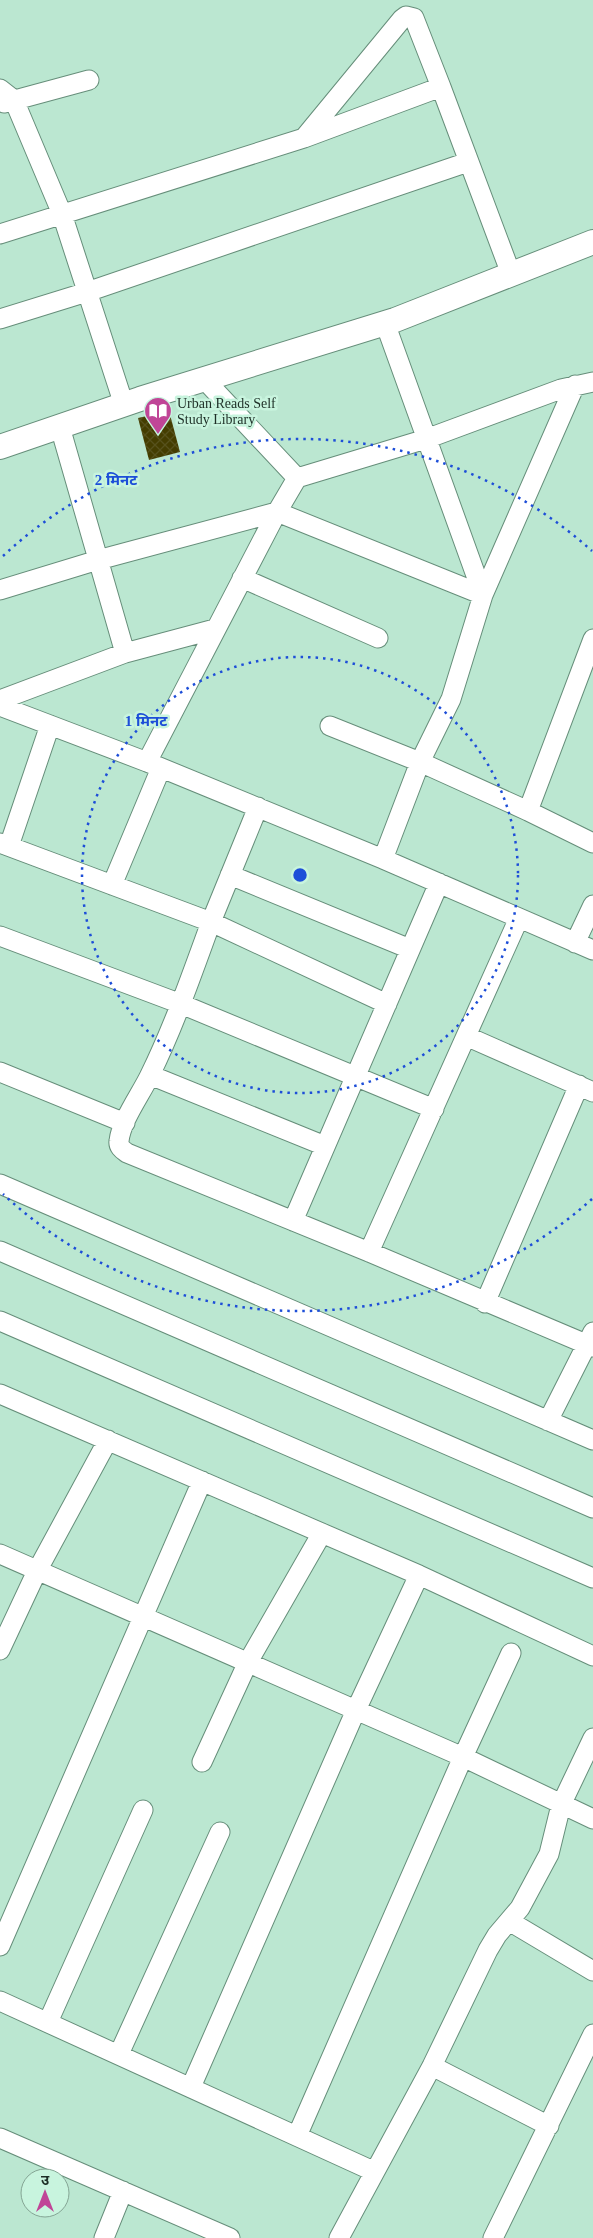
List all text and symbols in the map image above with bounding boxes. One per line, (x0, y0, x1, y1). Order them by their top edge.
library icon: Urban Reads Self Study Library (143, 396, 173, 435)
place label: Urban Reads Self Study Library (177, 396, 276, 427)
text: 2 मिनट (95, 472, 138, 488)
text: 1 मिनट (125, 713, 168, 729)
centre of rings (291, 866, 309, 884)
north arrow (20, 2168, 70, 2218)
text: उ (41, 2173, 50, 2188)

